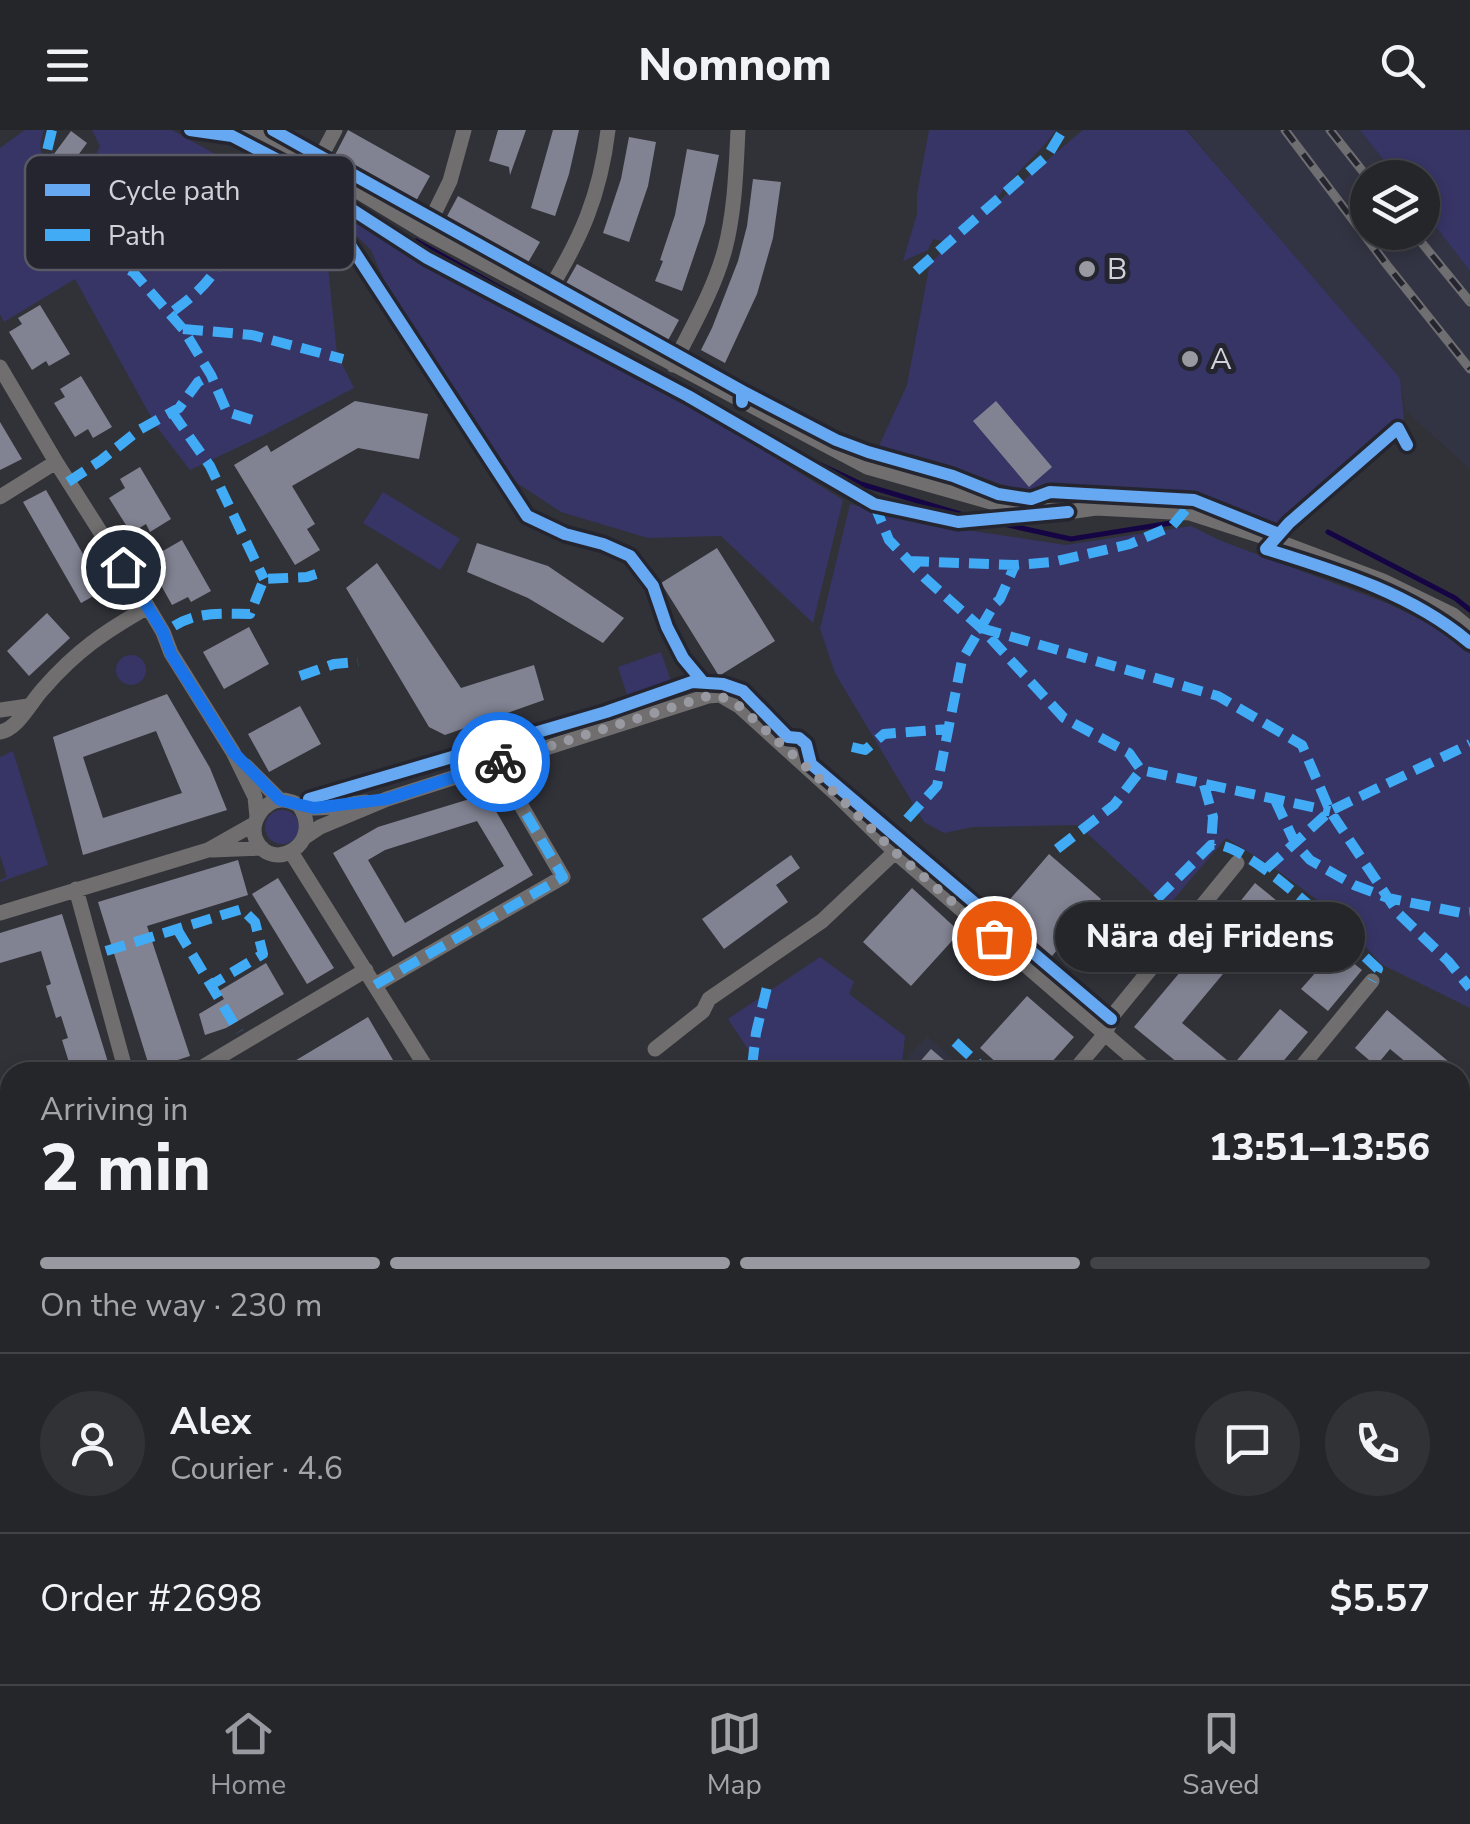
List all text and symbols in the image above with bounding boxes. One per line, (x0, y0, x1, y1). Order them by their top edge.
text: Nomnom (638, 35, 832, 96)
icon: menu (40, 38, 95, 93)
icon: search (1375, 38, 1430, 93)
legend (25, 155, 355, 270)
map controls (1350, 160, 1440, 250)
button: layers (1350, 160, 1440, 250)
text: Cycle path (108, 172, 240, 210)
text: Path (108, 217, 166, 255)
place label: B (1107, 249, 1127, 290)
marker: B (1076, 258, 1098, 280)
place label: A (1210, 339, 1232, 380)
marker: A (1179, 348, 1201, 370)
pin (81, 525, 166, 610)
icon: home (96, 540, 151, 595)
courier (450, 712, 550, 812)
icon: bike (473, 735, 528, 790)
pin (952, 896, 1037, 981)
callout: Nära dej Fridens (1054, 903, 1364, 973)
icon: bag (967, 911, 1022, 966)
text: Nära dej Fridens (1086, 915, 1334, 958)
text: Arriving in (40, 1088, 188, 1131)
text: 13:51–13:56 (1209, 1122, 1430, 1173)
text: 2 min (40, 1124, 211, 1213)
text: On the way · 230 m (40, 1284, 322, 1327)
button: person (40, 1391, 145, 1496)
button: chat (1195, 1391, 1300, 1496)
button: phone (1325, 1391, 1430, 1496)
text: Alex (170, 1396, 251, 1447)
text: Courier · 4.6 (170, 1447, 343, 1490)
text: Order #2698 (40, 1573, 262, 1624)
text: $5.57 (1329, 1573, 1430, 1624)
tab: Home (210, 1706, 286, 1804)
tab: Map (707, 1706, 762, 1804)
tab: Saved (1182, 1706, 1260, 1804)

